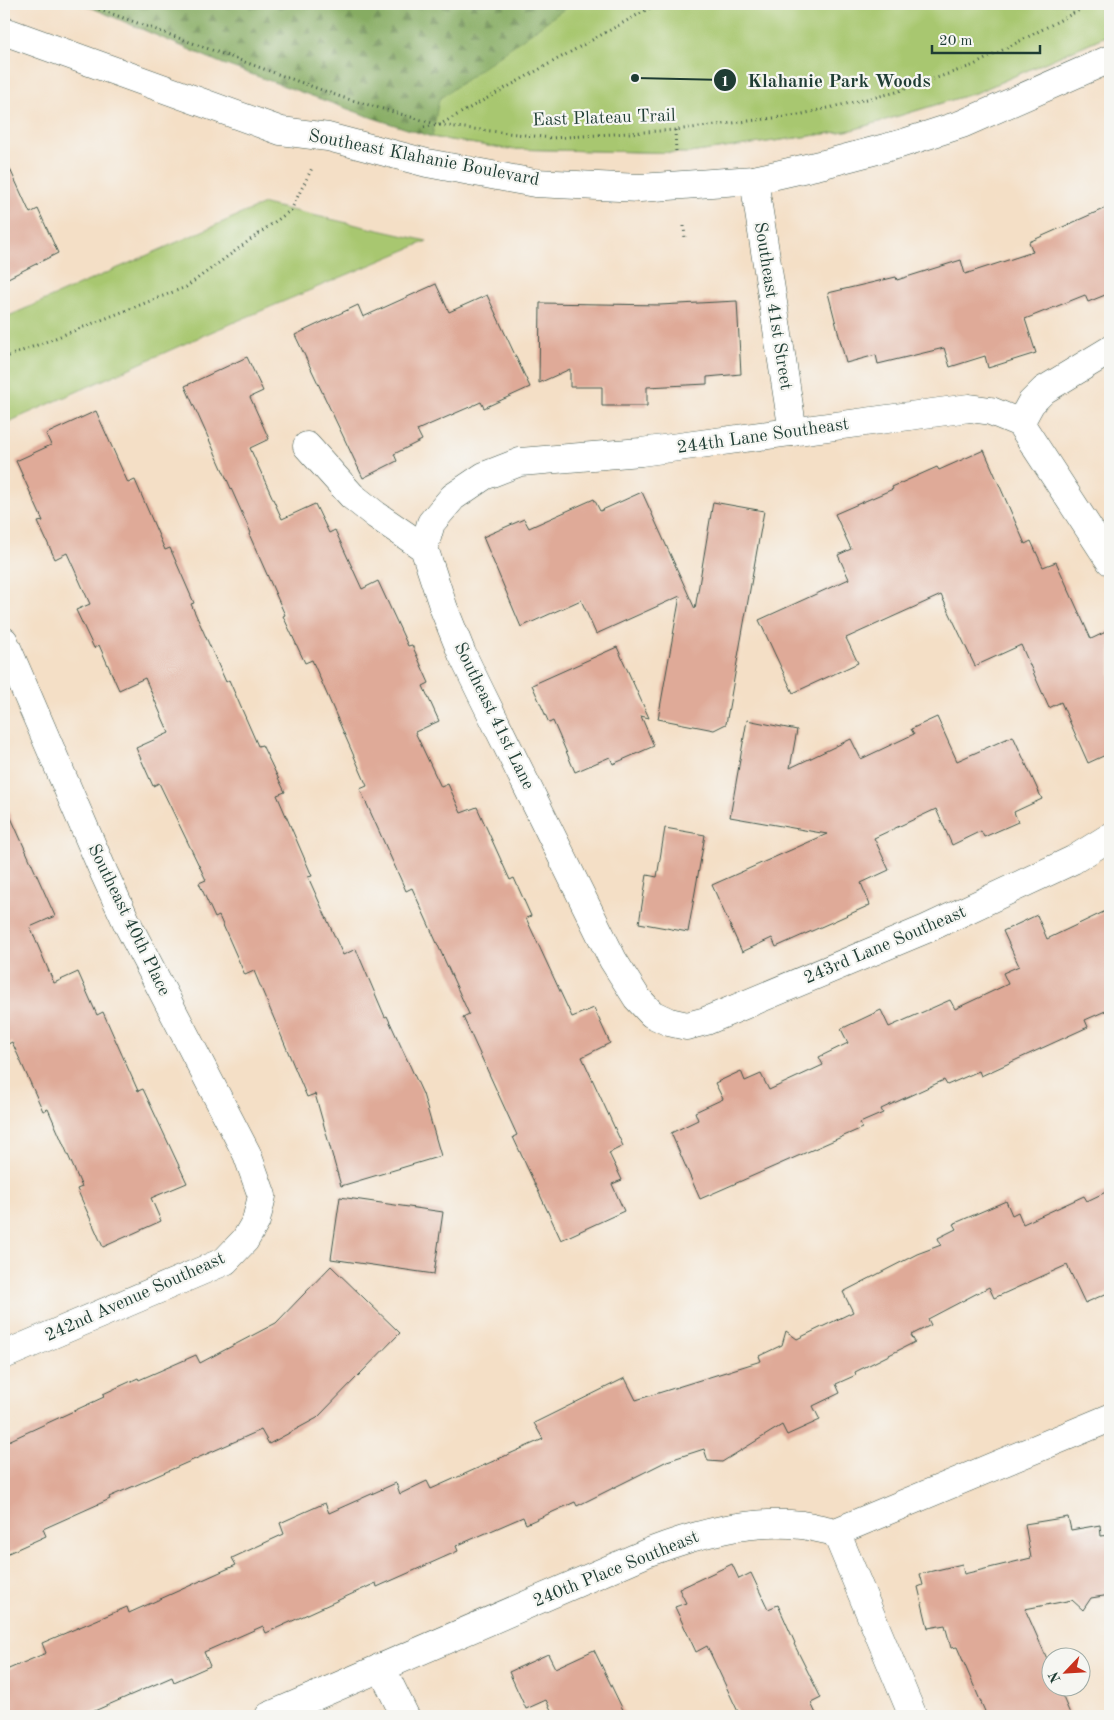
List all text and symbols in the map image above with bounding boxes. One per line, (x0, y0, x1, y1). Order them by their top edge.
scale bar (932, 22, 1039, 54)
text: 20 m (939, 34, 973, 49)
callout: Klahanie Park Woods (713, 63, 941, 97)
text: Klahanie Park Woods (747, 73, 931, 92)
text: 1 (721, 75, 729, 90)
street label: East Plateau Trail (532, 106, 676, 129)
street label: Southeast Klahanie Boulevard (307, 127, 541, 189)
street label: Southeast 41st Street (751, 221, 795, 391)
street label: 244th Lane Southeast (676, 415, 850, 457)
street label: Southeast 41st Lane (451, 640, 537, 792)
street label: Southeast 40th Place (84, 841, 174, 999)
street label: 243rd Lane Southeast (801, 903, 969, 987)
street label: 242nd Avenue Southeast (42, 1249, 228, 1345)
street label: 240th Place Southeast (531, 1528, 701, 1610)
north arrow (1042, 1648, 1092, 1698)
text: N (1046, 1669, 1064, 1685)

